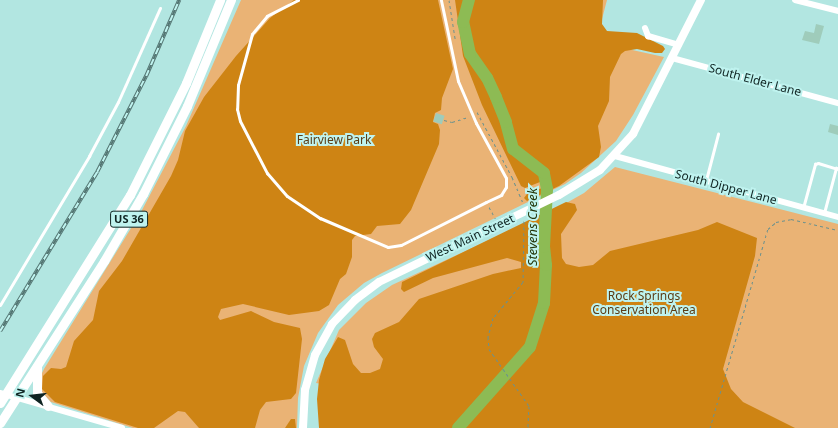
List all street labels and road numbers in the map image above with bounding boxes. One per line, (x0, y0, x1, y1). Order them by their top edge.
street label: South Elder Lane (707, 61, 803, 99)
street label: South Dipper Lane (674, 166, 778, 208)
road number: US 36 (110, 210, 148, 228)
street label: West Main Street (424, 211, 516, 265)

